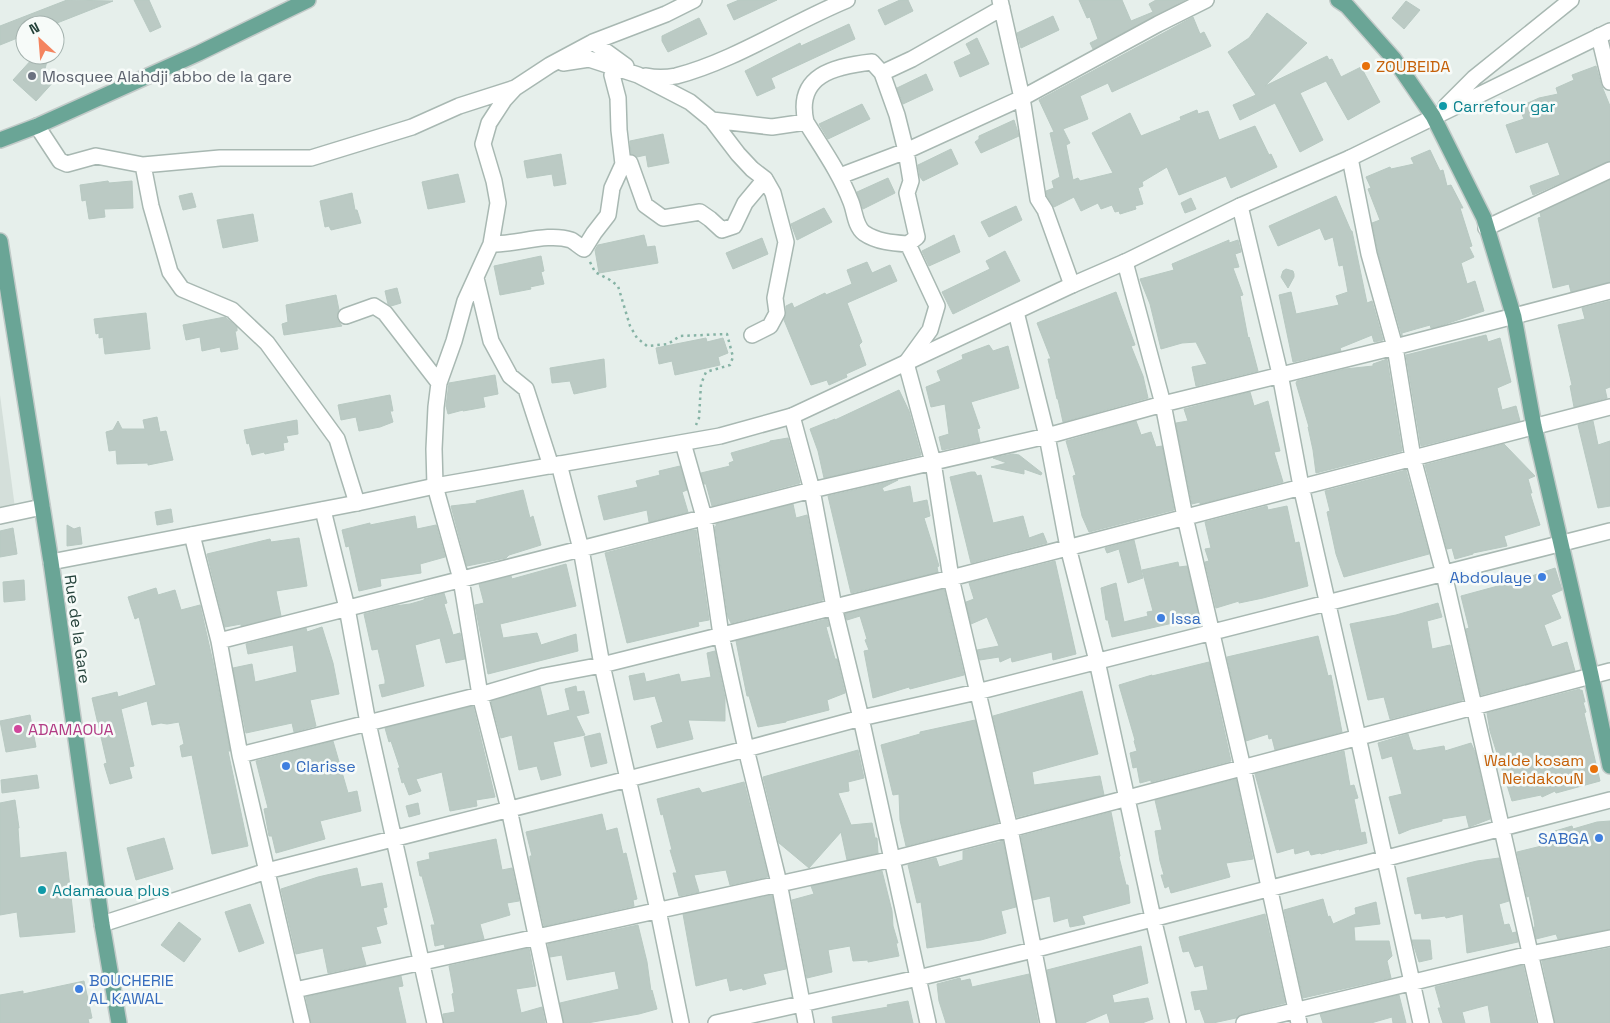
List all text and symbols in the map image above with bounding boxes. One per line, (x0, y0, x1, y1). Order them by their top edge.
north arrow (15, 15, 65, 65)
text: N (26, 18, 42, 38)
place label: ZOUBEIDA (1376, 56, 1450, 77)
marker: ZOUBEIDA (1360, 60, 1372, 72)
place label: Mosquee Alahdji abbo de la gare (42, 66, 292, 87)
marker: Mosquee Alahdji abbo de la gare (26, 70, 38, 82)
place label: Carrefour gar (1453, 96, 1555, 117)
marker: Carrefour gar (1437, 100, 1449, 112)
place label: Abdoulaye (1449, 567, 1532, 588)
marker: Abdoulaye (1536, 571, 1548, 583)
street label: Rue de la Gare (59, 573, 96, 685)
place label: Issa (1171, 608, 1201, 629)
marker: Issa (1155, 612, 1167, 624)
place label: ADAMAOUA (28, 719, 114, 740)
marker: ADAMAOUA (12, 723, 24, 735)
place label: Walde kosam NeidakouN (1484, 750, 1584, 789)
place label: Clarisse (296, 756, 356, 777)
marker: Clarisse (280, 760, 292, 772)
marker: Walde kosam NeidakouN (1588, 763, 1600, 775)
place label: SABGA (1538, 828, 1589, 849)
marker: SABGA (1593, 832, 1605, 844)
place label: Adamaoua plus (52, 880, 170, 901)
marker: Adamaoua plus (36, 884, 48, 896)
place label: BOUCHERIE AL KAWAL (89, 970, 174, 1009)
marker: BOUCHERIE AL KAWAL (73, 983, 85, 995)

